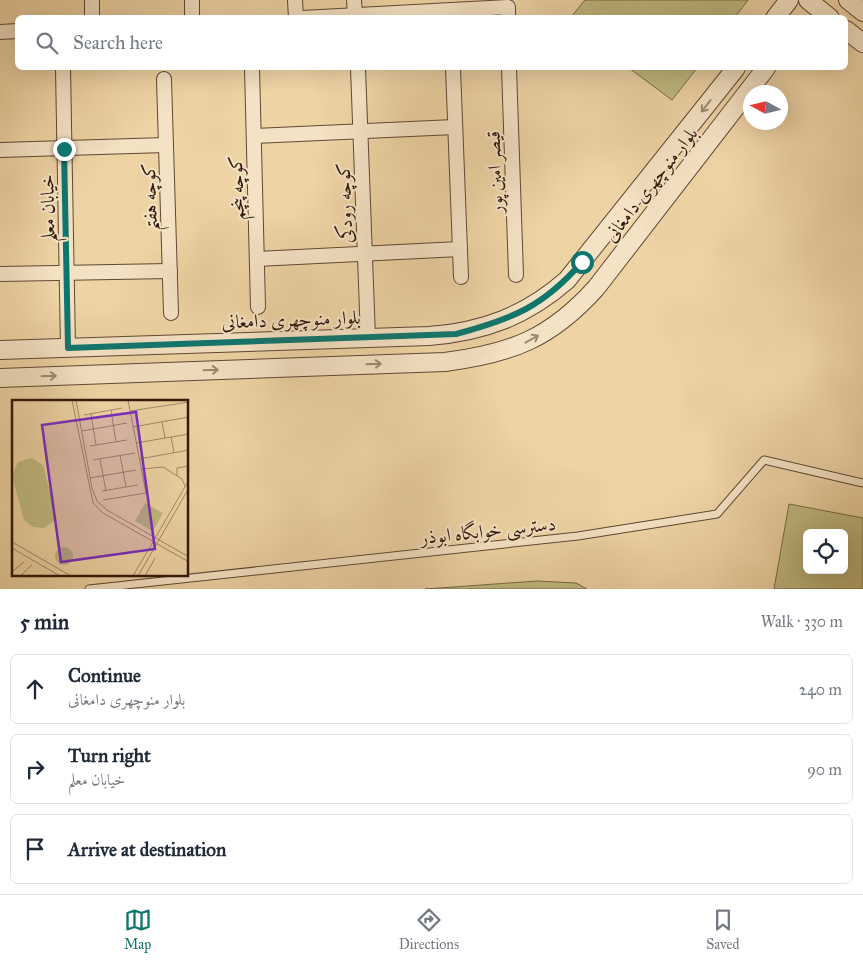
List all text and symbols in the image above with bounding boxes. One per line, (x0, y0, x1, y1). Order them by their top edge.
search box (15, 15, 848, 70)
icon: search (33, 29, 61, 57)
text: Search here (73, 31, 163, 54)
north arrow (743, 85, 788, 130)
one-way arrow (700, 99, 711, 112)
street label: بلوار منوچهری دامغانی (598, 122, 703, 247)
street label: قیصر امین پور (482, 130, 509, 216)
route end (53, 138, 76, 161)
street label: کوچه پنچم (224, 155, 256, 221)
street label: کوچه هفتم (137, 162, 170, 232)
street label: کوچه رودکی (332, 162, 359, 244)
street label: خیابان معلم (35, 174, 68, 242)
route start (571, 251, 594, 274)
street label: بلوار منوچهری دامغانی (221, 306, 361, 334)
one-way arrow (525, 334, 540, 344)
one-way arrow (365, 360, 381, 369)
one-way arrow (203, 366, 219, 375)
one-way arrow (40, 371, 56, 381)
inset map (12, 400, 189, 576)
street label: دسترسی خوابگاه ابوذر (417, 511, 557, 551)
map controls (803, 529, 848, 574)
button: locate (803, 529, 848, 574)
text: 5 min (20, 609, 69, 635)
text: Walk · 330 m (761, 612, 843, 631)
text: Continue (68, 664, 141, 687)
icon: ahead (21, 675, 49, 703)
text: 240 m (799, 680, 842, 699)
text: بلوار منوچهری دامغانی (68, 690, 185, 709)
text: Turn right (68, 744, 151, 767)
icon: right (21, 755, 49, 783)
text: 90 m (807, 760, 842, 779)
text: خیابان معلم (68, 770, 125, 789)
icon: arrive (21, 835, 49, 863)
text: Arrive at destination (68, 838, 226, 861)
tab: Map (124, 906, 152, 953)
tab: Directions (399, 906, 459, 953)
tab: Saved (706, 906, 739, 953)

